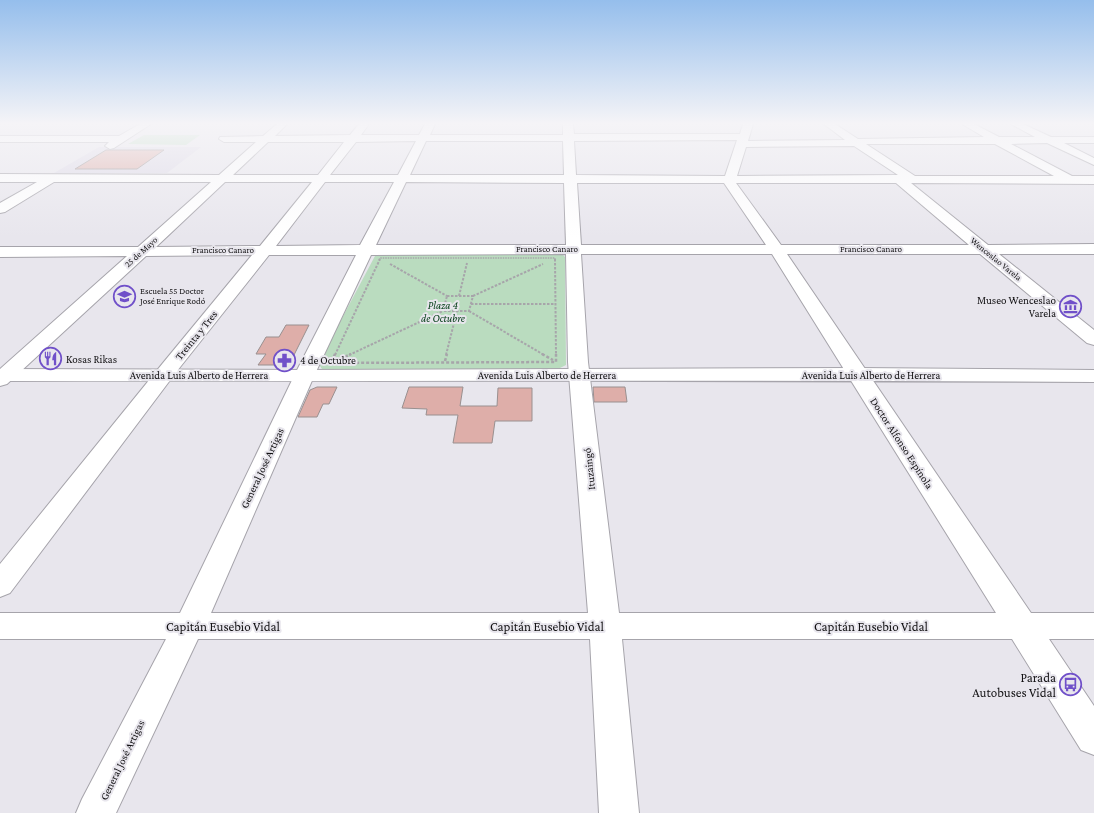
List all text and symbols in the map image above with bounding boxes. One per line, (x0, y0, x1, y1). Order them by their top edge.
street label: 25 de Mayo (123, 234, 160, 269)
street label: Wenceslao Varela (968, 235, 1024, 283)
street label: Francisco Canaro (516, 244, 578, 254)
street label: Francisco Canaro (840, 244, 902, 254)
street label: Francisco Canaro (192, 245, 254, 255)
school or university icon: Escuela 55 Doctor José Enrique Rodó (111, 283, 137, 309)
place label: Escuela 55 Doctor José Enrique Rodó (139, 286, 206, 306)
museum icon: Museo Wenceslao Varela (1058, 293, 1084, 319)
place label: Museo Wenceslao Varela (977, 294, 1057, 319)
park label: Plaza 4 de Octubre (421, 299, 466, 324)
street label: Treinta y Tres (172, 308, 220, 363)
restaurant icon: Kosas Rikas (38, 346, 64, 372)
pharmacy icon: 4 de Octubre (272, 347, 298, 373)
place label: Kosas Rikas (66, 353, 117, 365)
place label: 4 de Octubre (300, 354, 356, 366)
street label: Avenida Luis Alberto de Herrera (130, 369, 268, 381)
street label: Avenida Luis Alberto de Herrera (478, 369, 616, 381)
street label: Avenida Luis Alberto de Herrera (802, 369, 940, 381)
street label: Doctor Alfonso Espínola (867, 395, 936, 491)
street label: General José Artigas (238, 426, 287, 511)
street label: Ituzaingó (581, 447, 598, 491)
street label: Capitán Eusebio Vidal (166, 619, 281, 634)
street label: Capitán Eusebio Vidal (490, 619, 605, 634)
street label: Capitán Eusebio Vidal (814, 619, 929, 634)
place label: Parada Autobuses Vidal (972, 670, 1057, 700)
bus stop icon: Parada Autobuses Vidal (1058, 671, 1084, 697)
street label: General José Artigas (97, 718, 147, 802)

